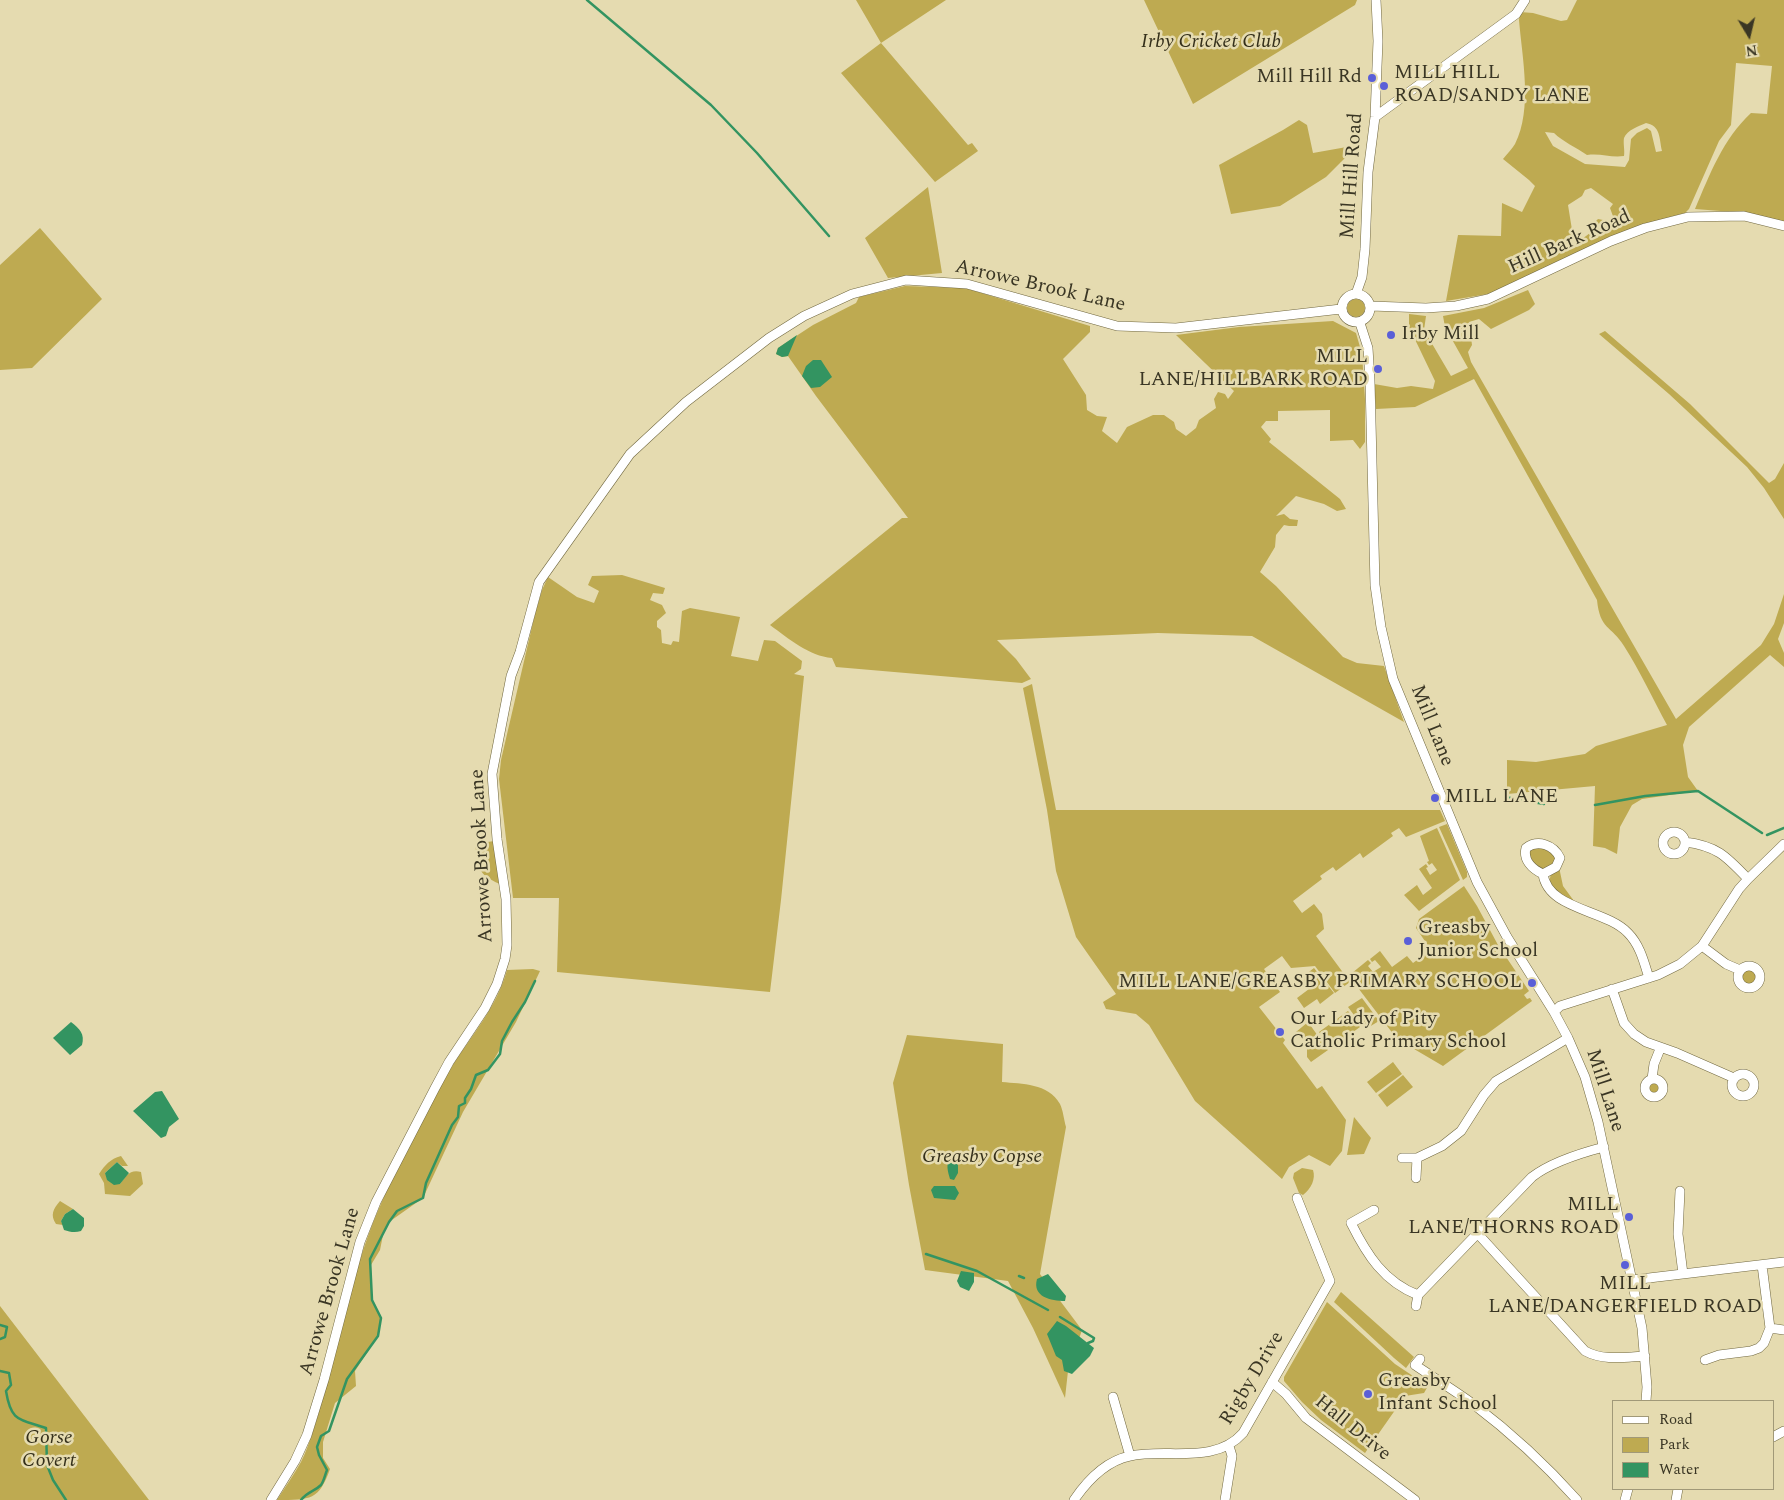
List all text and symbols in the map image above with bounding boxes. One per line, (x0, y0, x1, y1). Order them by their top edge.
north arrow (1724, 10, 1774, 60)
park label: Irby Cricket Club (1141, 31, 1281, 55)
text: N (1744, 39, 1759, 62)
place label: MILL HILL ROAD/SANDY LANE (1394, 62, 1590, 109)
place label: Mill Hill Rd (1256, 66, 1362, 90)
marker: Mill Hill Rd (1366, 72, 1378, 84)
marker: MILL HILL ROAD/SANDY LANE (1378, 80, 1390, 92)
street label: Mill Hill Road (1337, 112, 1369, 240)
street label: Hill Bark Road (1505, 205, 1635, 281)
street label: Arrowe Brook Lane (952, 256, 1128, 318)
place label: Irby Mill (1401, 323, 1480, 347)
marker: Irby Mill (1385, 329, 1397, 341)
place label: MILL LANE/HILLBARK ROAD (1138, 346, 1368, 393)
marker: MILL LANE/HILLBARK ROAD (1372, 363, 1384, 375)
street label: Mill Lane (1404, 682, 1458, 770)
street label: Arrowe Brook Lane (466, 768, 500, 944)
place label: MILL LANE (1445, 786, 1558, 810)
marker: MILL LANE (1429, 792, 1441, 804)
place label: Greasby Junior School (1418, 917, 1538, 964)
marker: Greasby Junior School (1402, 935, 1414, 947)
place label: MILL LANE/GREASBY PRIMARY SCHOOL (1118, 971, 1522, 995)
marker: MILL LANE/GREASBY PRIMARY SCHOOL (1526, 977, 1538, 989)
place label: Our Lady of Pity Catholic Primary School (1290, 1008, 1507, 1055)
marker: Our Lady of Pity Catholic Primary School (1274, 1026, 1286, 1038)
street label: Mill Lane (1579, 1046, 1629, 1136)
park label: Greasby Copse (922, 1146, 1042, 1170)
place label: MILL LANE/THORNS ROAD (1408, 1194, 1619, 1241)
street label: Arrowe Brook Lane (295, 1205, 367, 1379)
marker: MILL LANE/THORNS ROAD (1623, 1211, 1635, 1223)
marker: MILL LANE/DANGERFIELD ROAD (1619, 1259, 1631, 1271)
place label: MILL LANE/DANGERFIELD ROAD (1488, 1273, 1762, 1320)
street label: Rigby Drive (1216, 1328, 1290, 1430)
place label: Greasby Infant School (1378, 1370, 1497, 1417)
marker: Greasby Infant School (1362, 1388, 1374, 1400)
street label: Hall Drive (1309, 1391, 1395, 1467)
legend (1612, 1400, 1774, 1490)
text: Road (1659, 1408, 1693, 1431)
park label: Gorse Covert (22, 1427, 76, 1474)
text: Park (1659, 1433, 1690, 1456)
text: Water (1659, 1458, 1699, 1481)

